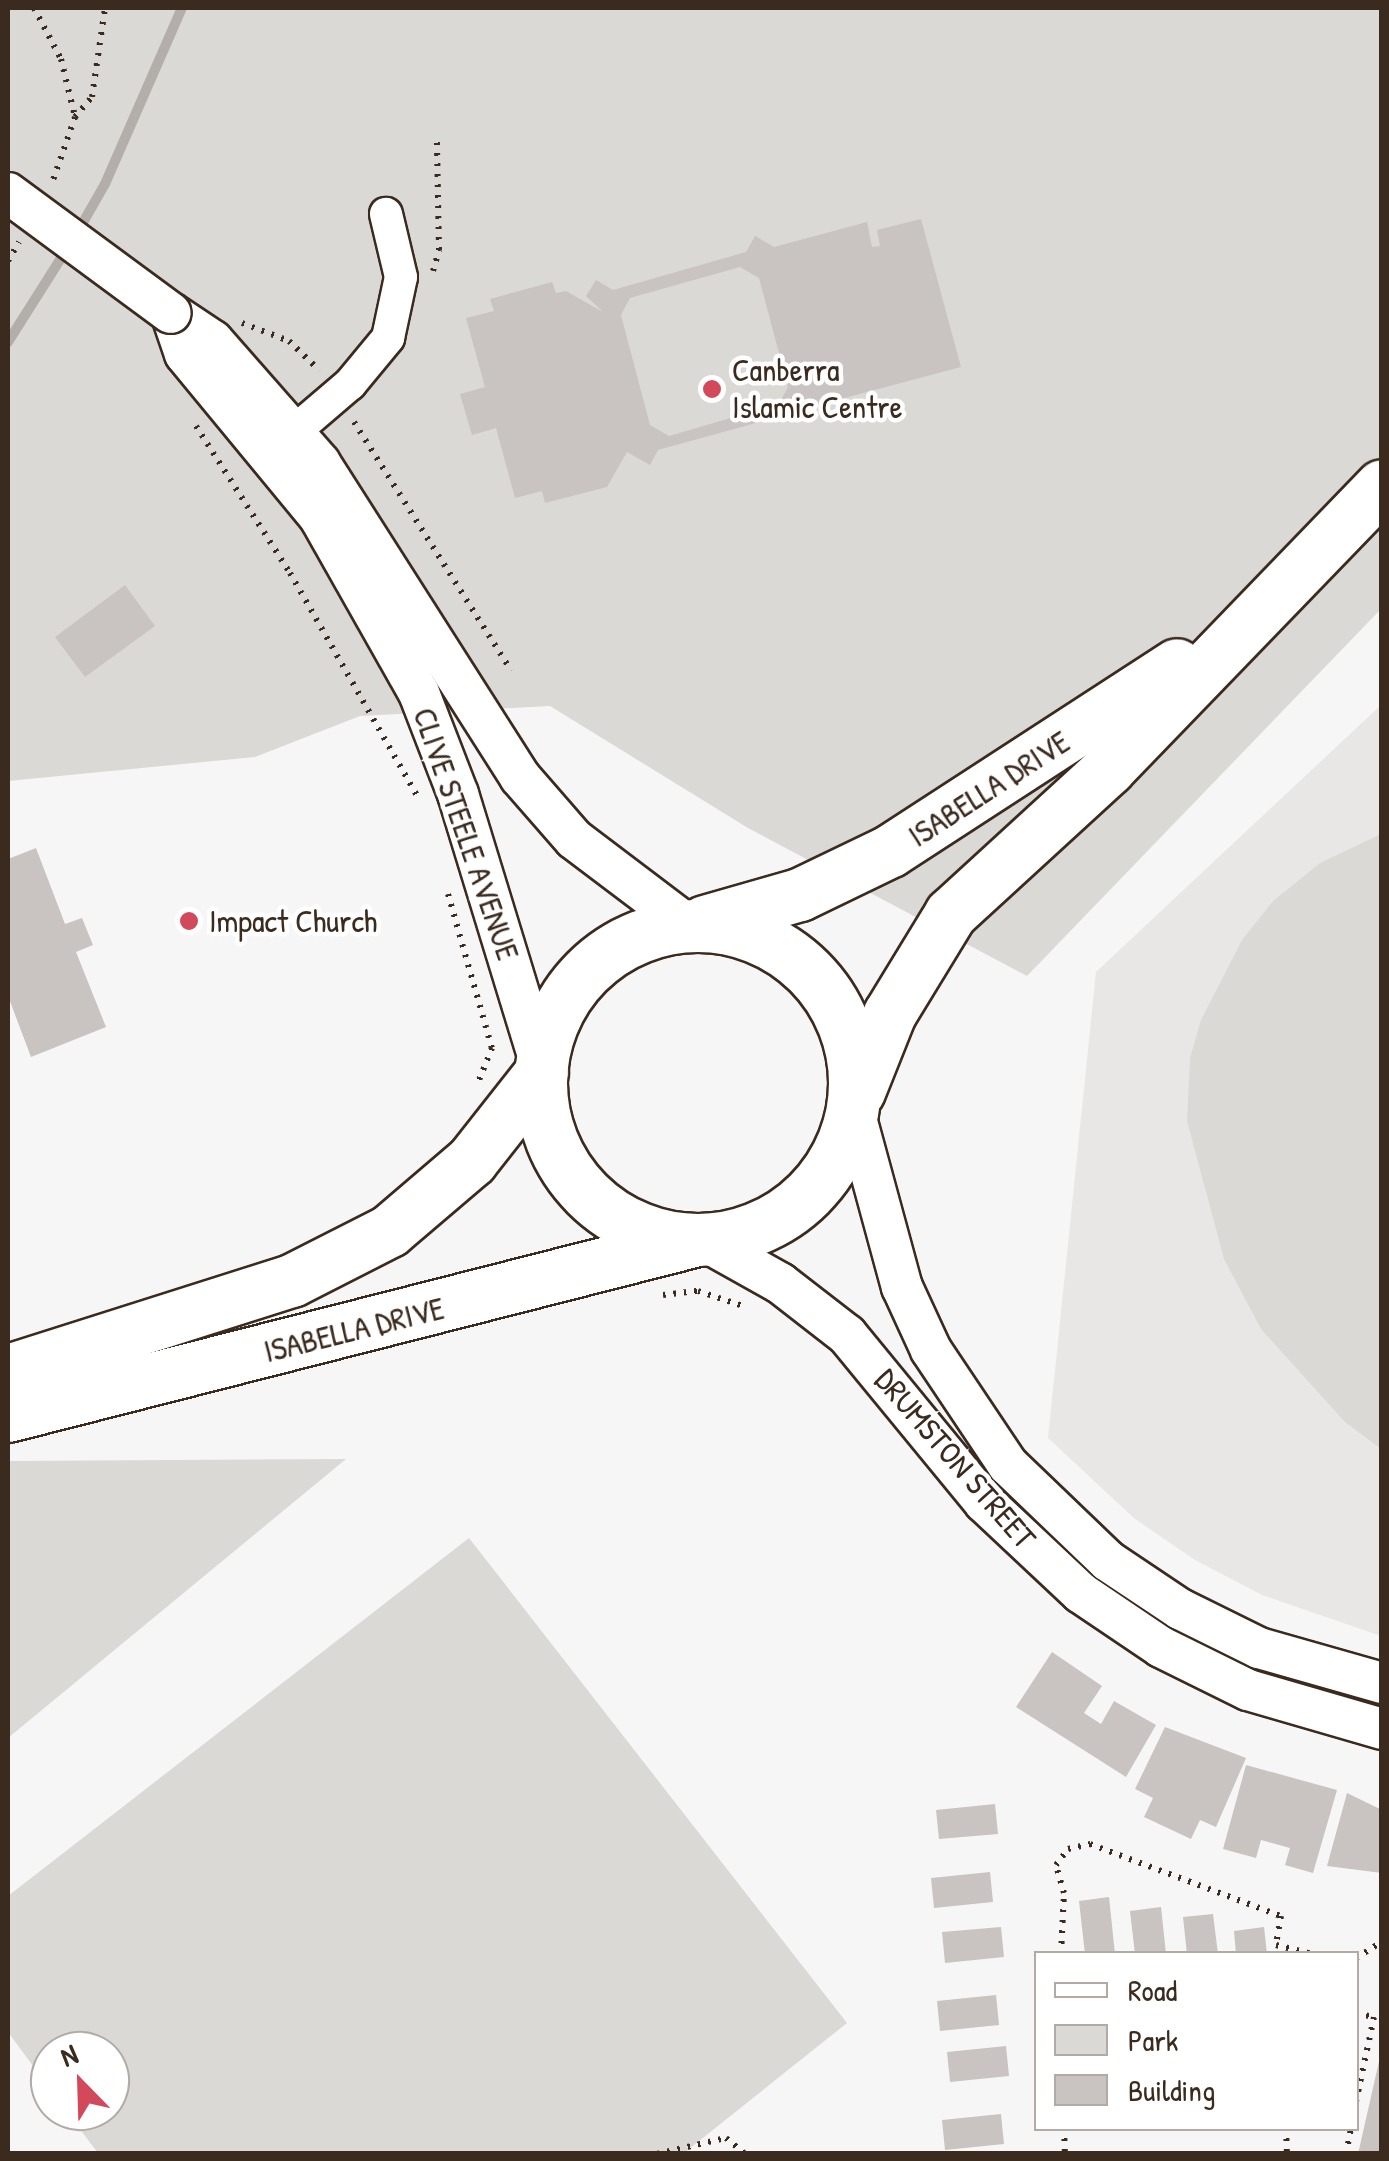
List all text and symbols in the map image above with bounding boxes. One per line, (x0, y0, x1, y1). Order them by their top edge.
place label: Canberra Islamic Centre (732, 352, 902, 427)
marker: Canberra Islamic Centre (701, 378, 723, 400)
street label: CLIVE STEELE AVENUE (405, 703, 527, 965)
street label: ISABELLA DRIVE (901, 723, 1077, 855)
place label: Impact Church (209, 902, 377, 940)
marker: Impact Church (178, 910, 200, 932)
street label: ISABELLA DRIVE (260, 1289, 448, 1371)
street label: DRUMSTON STREET (866, 1361, 1044, 1557)
legend (1034, 1951, 1359, 2131)
text: Road (1128, 1970, 1177, 2010)
text: Park (1128, 2020, 1178, 2060)
north arrow (30, 2031, 130, 2131)
text: N (55, 2035, 83, 2076)
text: Building (1128, 2070, 1215, 2110)

